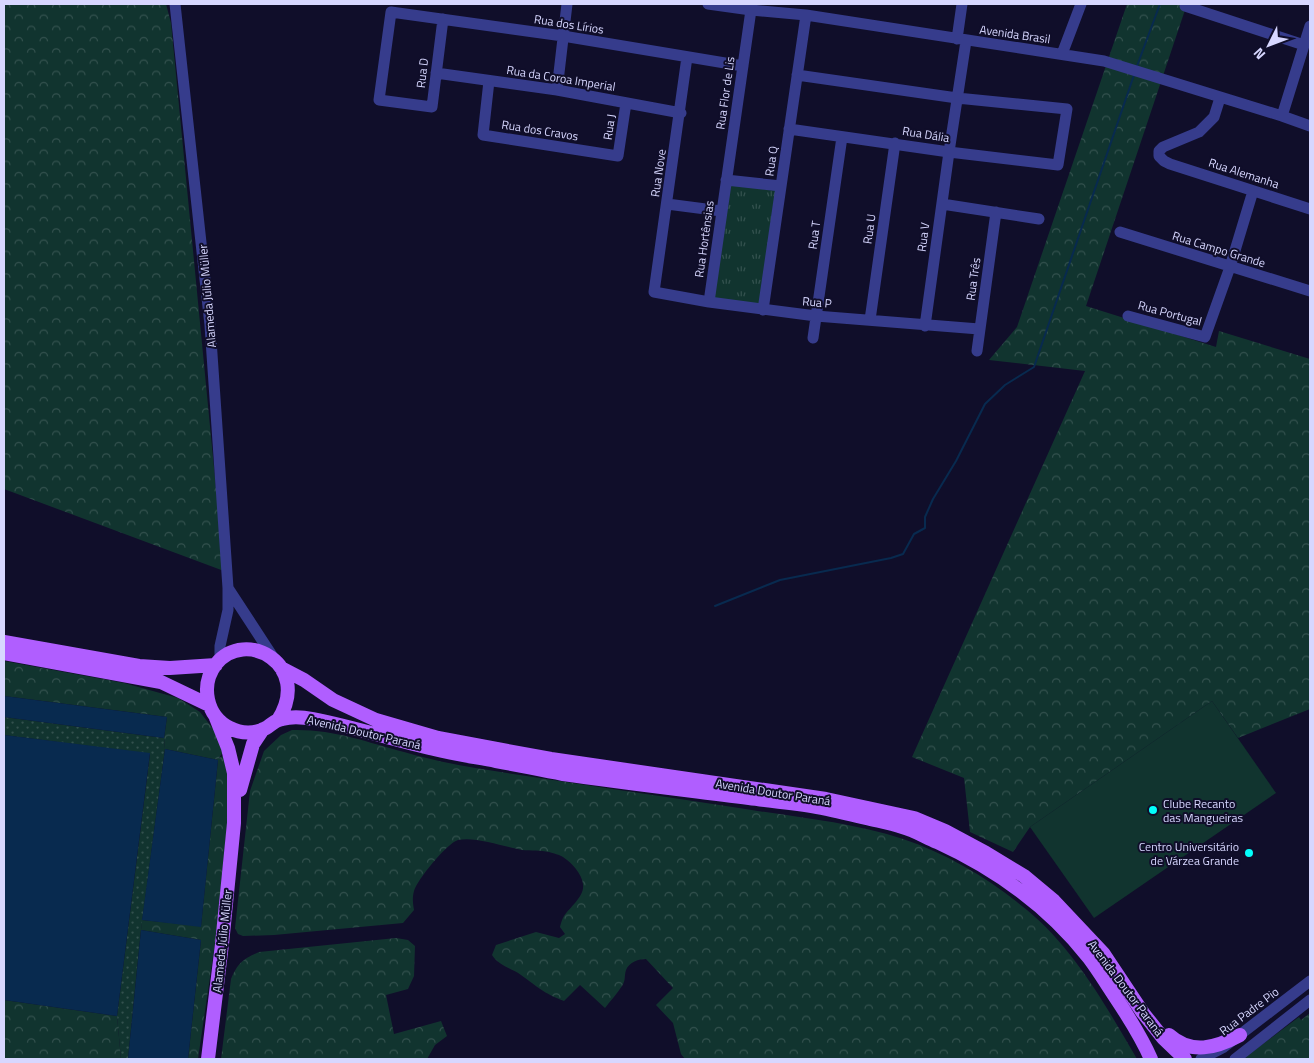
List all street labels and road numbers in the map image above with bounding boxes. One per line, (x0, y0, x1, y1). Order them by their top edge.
street label: Rua dos Lírios (533, 9, 606, 39)
street label: Avenida Brasil (978, 20, 1052, 48)
street label: Rua Flor de Lis (710, 55, 740, 131)
street label: Rua D (411, 57, 433, 89)
street label: Rua da Coroa Imperial (505, 60, 617, 96)
street label: Rua J (598, 113, 620, 141)
street label: Rua dos Cravos (500, 115, 580, 146)
street label: Rua Dália (901, 121, 951, 147)
street label: Rua Q (759, 145, 783, 177)
street label: Rua Nove (645, 148, 671, 198)
street label: Rua Alemanha (1206, 153, 1282, 193)
street label: Rua Hortênsias (689, 199, 719, 279)
street label: Rua U (857, 213, 881, 245)
street label: Rua T (803, 219, 825, 251)
street label: Rua V (912, 221, 934, 253)
street label: Rua Campo Grande (1170, 226, 1268, 272)
street label: Alameda Júlio Müller (193, 244, 221, 348)
street label: Rua Três (961, 256, 985, 302)
street label: Rua P (801, 291, 833, 313)
street label: Rua Portugal (1136, 295, 1204, 331)
street label: Avenida Doutor Paraná (305, 710, 423, 754)
street label: Avenida Doutor Paraná (714, 774, 832, 810)
street label: Alameda Júlio Müller (207, 889, 237, 993)
street label: Avenida Doutor Paraná (1083, 936, 1169, 1040)
street label: Rua Padre Pio (1215, 982, 1283, 1040)

